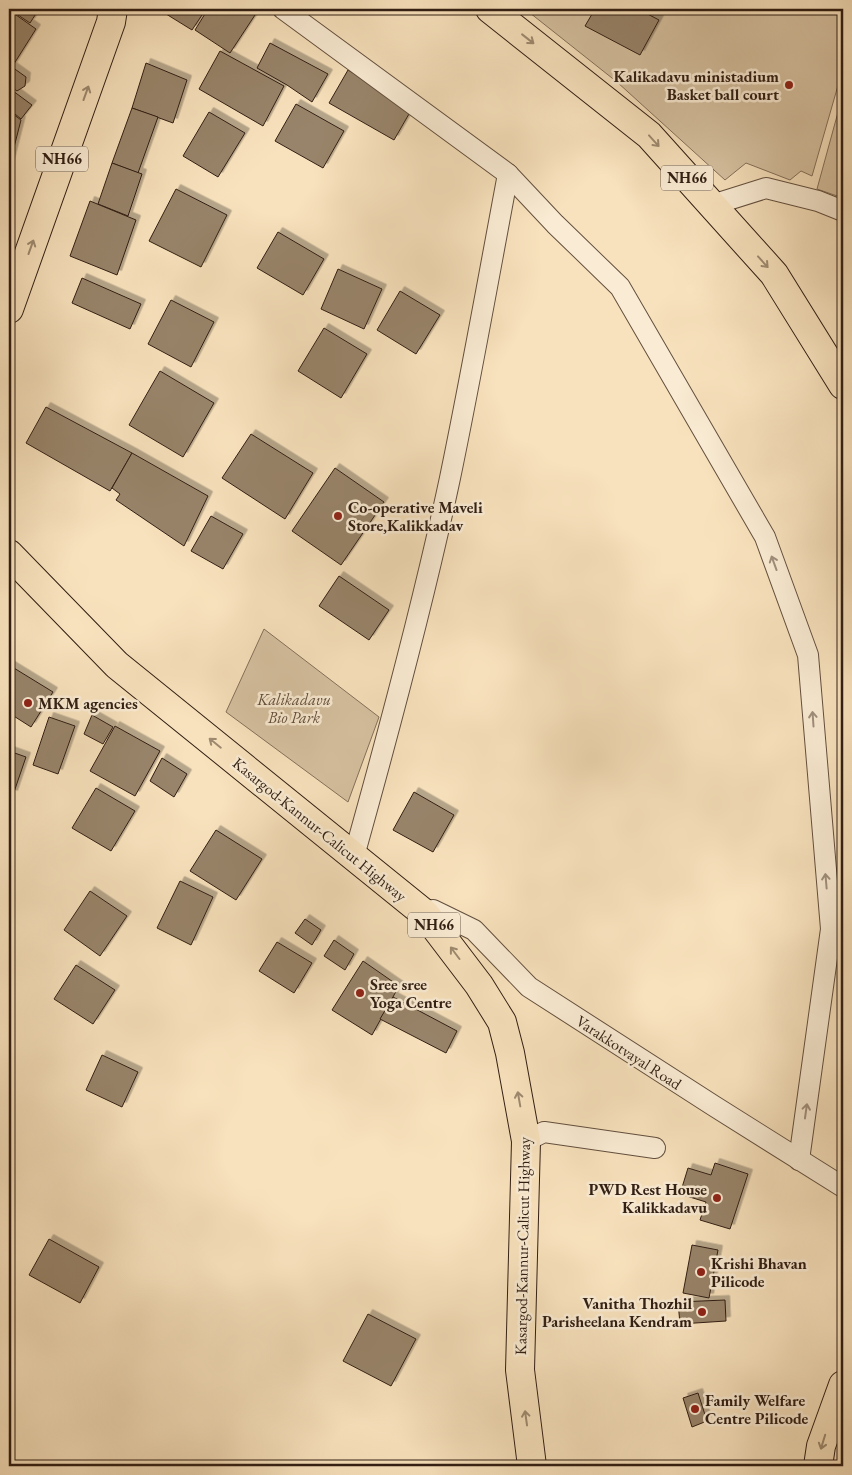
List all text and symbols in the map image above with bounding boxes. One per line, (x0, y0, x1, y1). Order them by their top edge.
one-way arrow (521, 34, 535, 44)
place label: Kalikadavu ministadium Basket ball court (613, 66, 779, 105)
marker: Kalikadavu ministadium Basket ball court (783, 79, 795, 91)
one-way arrow (81, 86, 91, 102)
one-way arrow (649, 135, 660, 148)
road number: NH66 (36, 146, 88, 172)
road number: NH66 (661, 166, 713, 190)
one-way arrow (27, 239, 36, 255)
one-way arrow (757, 255, 769, 268)
place label: Co-operative Maveli Store,Kalikkadav (348, 497, 483, 536)
marker: Co-operative Maveli Store,Kalikkadav (332, 510, 344, 522)
one-way arrow (769, 555, 778, 571)
park label: Kalikadavu Bio Park (256, 689, 331, 728)
place label: MKM agencies (38, 693, 138, 714)
marker: MKM agencies (22, 697, 34, 709)
one-way arrow (808, 711, 817, 727)
one-way arrow (208, 738, 221, 749)
street label: Kasargod-Kannur-Calicut Highway (228, 753, 412, 907)
one-way arrow (822, 873, 831, 889)
road number: NH66 (408, 912, 460, 938)
one-way arrow (450, 946, 460, 960)
place label: Sree sree Yoga Centre (370, 974, 452, 1013)
marker: Sree sree Yoga Centre (354, 987, 366, 999)
street label: Varakkotvayal Road (572, 1010, 686, 1095)
one-way arrow (513, 1091, 523, 1107)
one-way arrow (801, 1104, 811, 1120)
street label: Kasargod-Kannur-Calicut Highway (510, 1136, 535, 1355)
place label: PWD Rest House Kalikkadavu (588, 1179, 707, 1218)
marker: PWD Rest House Kalikkadavu (711, 1192, 723, 1204)
place label: Krishi Bhavan Pilicode (711, 1253, 807, 1292)
marker: Krishi Bhavan Pilicode (695, 1266, 707, 1278)
place label: Vanitha Thozhil Parisheelana Kendram (542, 1293, 692, 1332)
marker: Vanitha Thozhil Parisheelana Kendram (696, 1306, 708, 1318)
place label: Family Welfare Centre Pilicode (705, 1390, 809, 1429)
marker: Family Welfare Centre Pilicode (689, 1403, 701, 1415)
one-way arrow (521, 1410, 531, 1426)
one-way arrow (818, 1434, 828, 1450)

